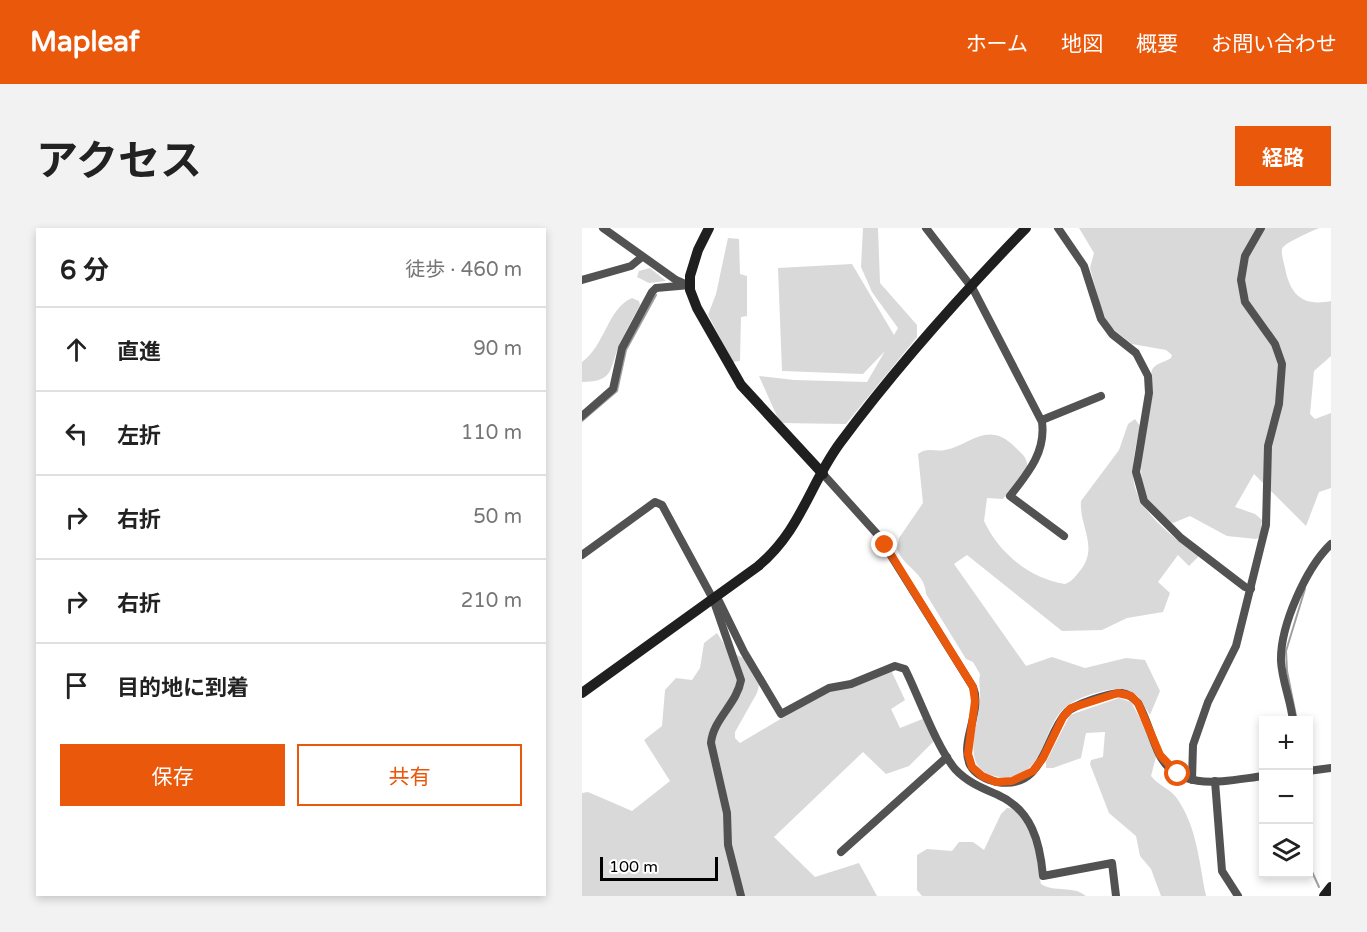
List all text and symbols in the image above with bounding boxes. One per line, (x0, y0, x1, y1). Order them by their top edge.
text: Mapleaf (30, 25, 139, 59)
text: ホーム (966, 32, 1028, 57)
text: 地図 (1061, 32, 1103, 57)
text: 概要 (1136, 32, 1178, 57)
text: お問い合わせ (1211, 32, 1337, 57)
button: 経路 (1235, 126, 1331, 186)
text: アクセス (36, 136, 202, 187)
text: 6 分 (60, 255, 109, 286)
text: 徒歩 · 460 m (405, 258, 522, 282)
icon: ahead (60, 333, 93, 366)
text: 90 m (473, 337, 522, 361)
text: 直進 (117, 339, 161, 365)
icon: left (60, 417, 93, 450)
text: 110 m (461, 421, 522, 445)
text: 左折 (117, 423, 161, 449)
icon: right (60, 501, 93, 534)
text: 50 m (473, 505, 522, 529)
text: 右折 (117, 507, 161, 533)
route end (871, 531, 897, 557)
icon: right (60, 585, 93, 618)
text: 210 m (461, 589, 522, 613)
text: 右折 (117, 591, 161, 617)
icon: arrive (60, 669, 93, 702)
text: 目的地に到着 (117, 675, 249, 701)
map controls (1259, 716, 1313, 878)
button: + (1259, 716, 1313, 770)
button: 保存 (60, 744, 285, 806)
button: 共有 (297, 744, 522, 806)
route start (1164, 760, 1190, 786)
button: − (1259, 770, 1313, 824)
button: layers (1259, 824, 1313, 878)
scale bar (600, 854, 718, 882)
text: 100 m (609, 857, 658, 877)

